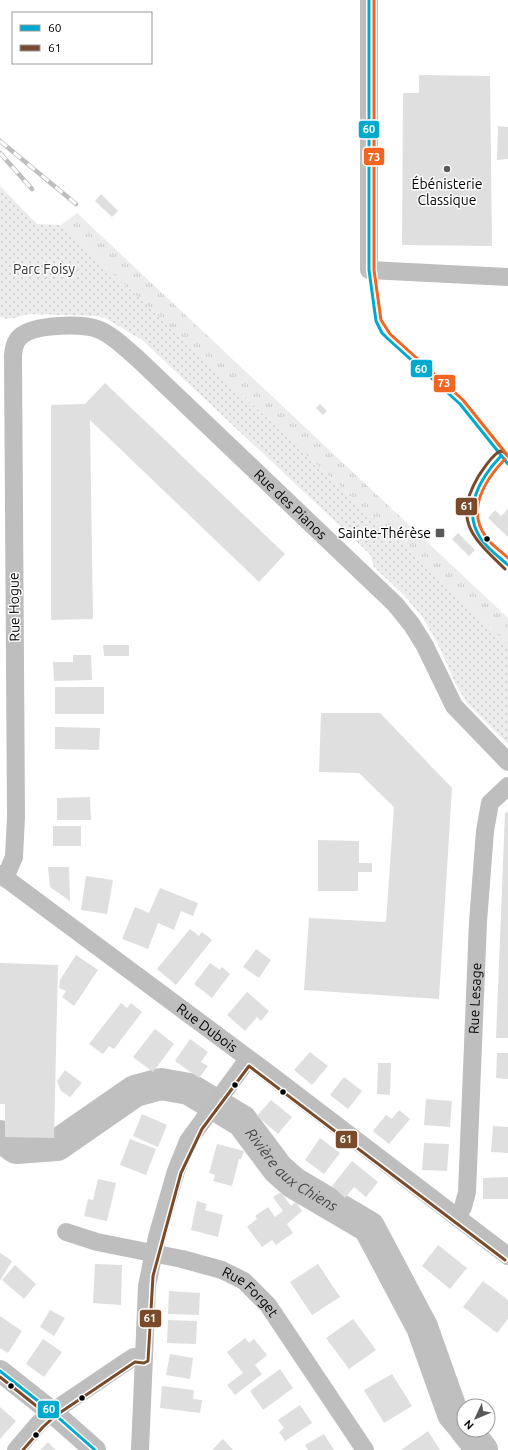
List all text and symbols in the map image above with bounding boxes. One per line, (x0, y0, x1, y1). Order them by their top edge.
legend (12, 12, 152, 64)
text: 60 (48, 21, 62, 34)
text: 61 (48, 41, 62, 54)
line badge: 60 (358, 120, 380, 139)
text: 60 (363, 123, 375, 135)
line badge: 73 (363, 147, 385, 166)
text: 73 (368, 151, 380, 163)
marker: Ébénisterie Classique (442, 164, 452, 174)
place label: Ébénisterie Classique (412, 175, 482, 208)
park label: Parc Foisy (13, 261, 75, 277)
line badge: 60 (410, 359, 433, 378)
text: 60 (415, 363, 427, 375)
line badge: 73 (433, 374, 456, 393)
text: 73 (438, 377, 450, 389)
street label: Rue des Pianos (251, 466, 330, 543)
line badge: 61 (455, 497, 478, 516)
text: 61 (461, 500, 473, 512)
place label: Sainte-Thérèse (338, 525, 431, 541)
marker: Sainte-Thérèse (434, 527, 446, 539)
unlabelled marker (482, 534, 492, 544)
street label: Rue Hogue (5, 572, 23, 642)
street label: Rue Lesage (465, 962, 484, 1034)
street label: Rue Dubois (174, 1000, 241, 1056)
unlabelled marker (230, 1080, 240, 1090)
unlabelled marker (278, 1087, 288, 1097)
water label: Rivière aux Chiens (242, 1125, 341, 1215)
line badge: 61 (335, 1130, 358, 1149)
text: 61 (340, 1133, 352, 1145)
street label: Rue Forget (220, 1263, 282, 1320)
line badge: 61 (139, 1309, 162, 1328)
text: 61 (144, 1312, 156, 1324)
unlabelled marker (6, 1381, 16, 1391)
unlabelled marker (77, 1393, 87, 1403)
north arrow (456, 1398, 496, 1438)
line badge: 60 (37, 1400, 60, 1419)
text: 60 (43, 1403, 55, 1415)
text: N (462, 1418, 476, 1432)
unlabelled marker (31, 1430, 41, 1440)

